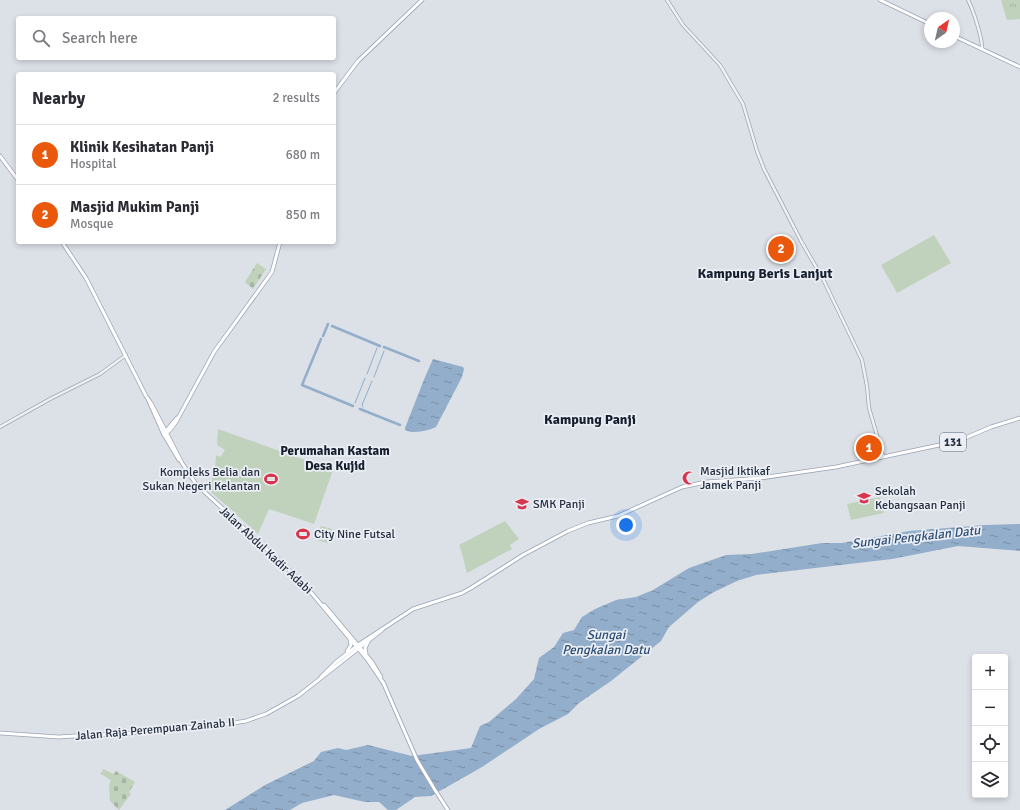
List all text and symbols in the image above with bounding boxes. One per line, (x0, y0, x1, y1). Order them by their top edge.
north arrow (924, 12, 960, 48)
search box (16, 16, 336, 60)
icon: search (30, 27, 52, 49)
text: Search here (62, 29, 138, 47)
text: Nearby (32, 88, 85, 109)
text: 2 results (272, 90, 320, 106)
text: Klinik Kesihatan Panji (70, 138, 214, 156)
text: 1 (41, 147, 49, 163)
text: 680 m (286, 147, 320, 163)
text: Hospital (70, 156, 117, 172)
text: Masjid Mukim Panji (70, 198, 199, 216)
text: 2 (41, 207, 49, 223)
text: 850 m (286, 207, 320, 223)
text: Mosque (70, 216, 113, 232)
pin: 2 (768, 234, 794, 264)
district label: Kampung Beris Lanjut (698, 265, 833, 282)
district label: Kampung Panji (544, 411, 636, 428)
pin: 1 (856, 433, 882, 463)
road number: 131 (940, 433, 966, 451)
district label: Perumahan Kastam Desa Kujid (280, 443, 390, 474)
place label: Masjid Iktikaf Jamek Panji (700, 464, 771, 493)
place label: Kompleks Belia dan Sukan Negeri Kelantan (143, 465, 260, 494)
mosque icon: Masjid Iktikaf Jamek Panji (681, 470, 697, 486)
sports icon: Kompleks Belia dan Sukan Negeri Kelantan (263, 471, 279, 487)
place label: Sekolah Kebangsaan Panji (875, 484, 966, 513)
school or university icon: Sekolah Kebangsaan Panji (856, 490, 872, 506)
school or university icon: SMK Panji (514, 496, 530, 512)
place label: SMK Panji (533, 497, 585, 512)
street label: Jalan Abdul Kadir Adabi (216, 503, 315, 597)
your location (616, 515, 636, 535)
water label: Sungai Pengkalan Datu (851, 522, 982, 552)
sports icon: City Nine Futsal (295, 526, 311, 542)
place label: City Nine Futsal (314, 527, 396, 542)
water label: Sungai Pengkalan Datu (562, 627, 651, 658)
map controls (972, 654, 1008, 798)
button: + (972, 654, 1008, 690)
button: − (972, 690, 1008, 726)
street label: Jalan Raja Perempuan Zainab II (75, 715, 236, 744)
button: locate (972, 726, 1008, 762)
button: layers (972, 762, 1008, 798)

